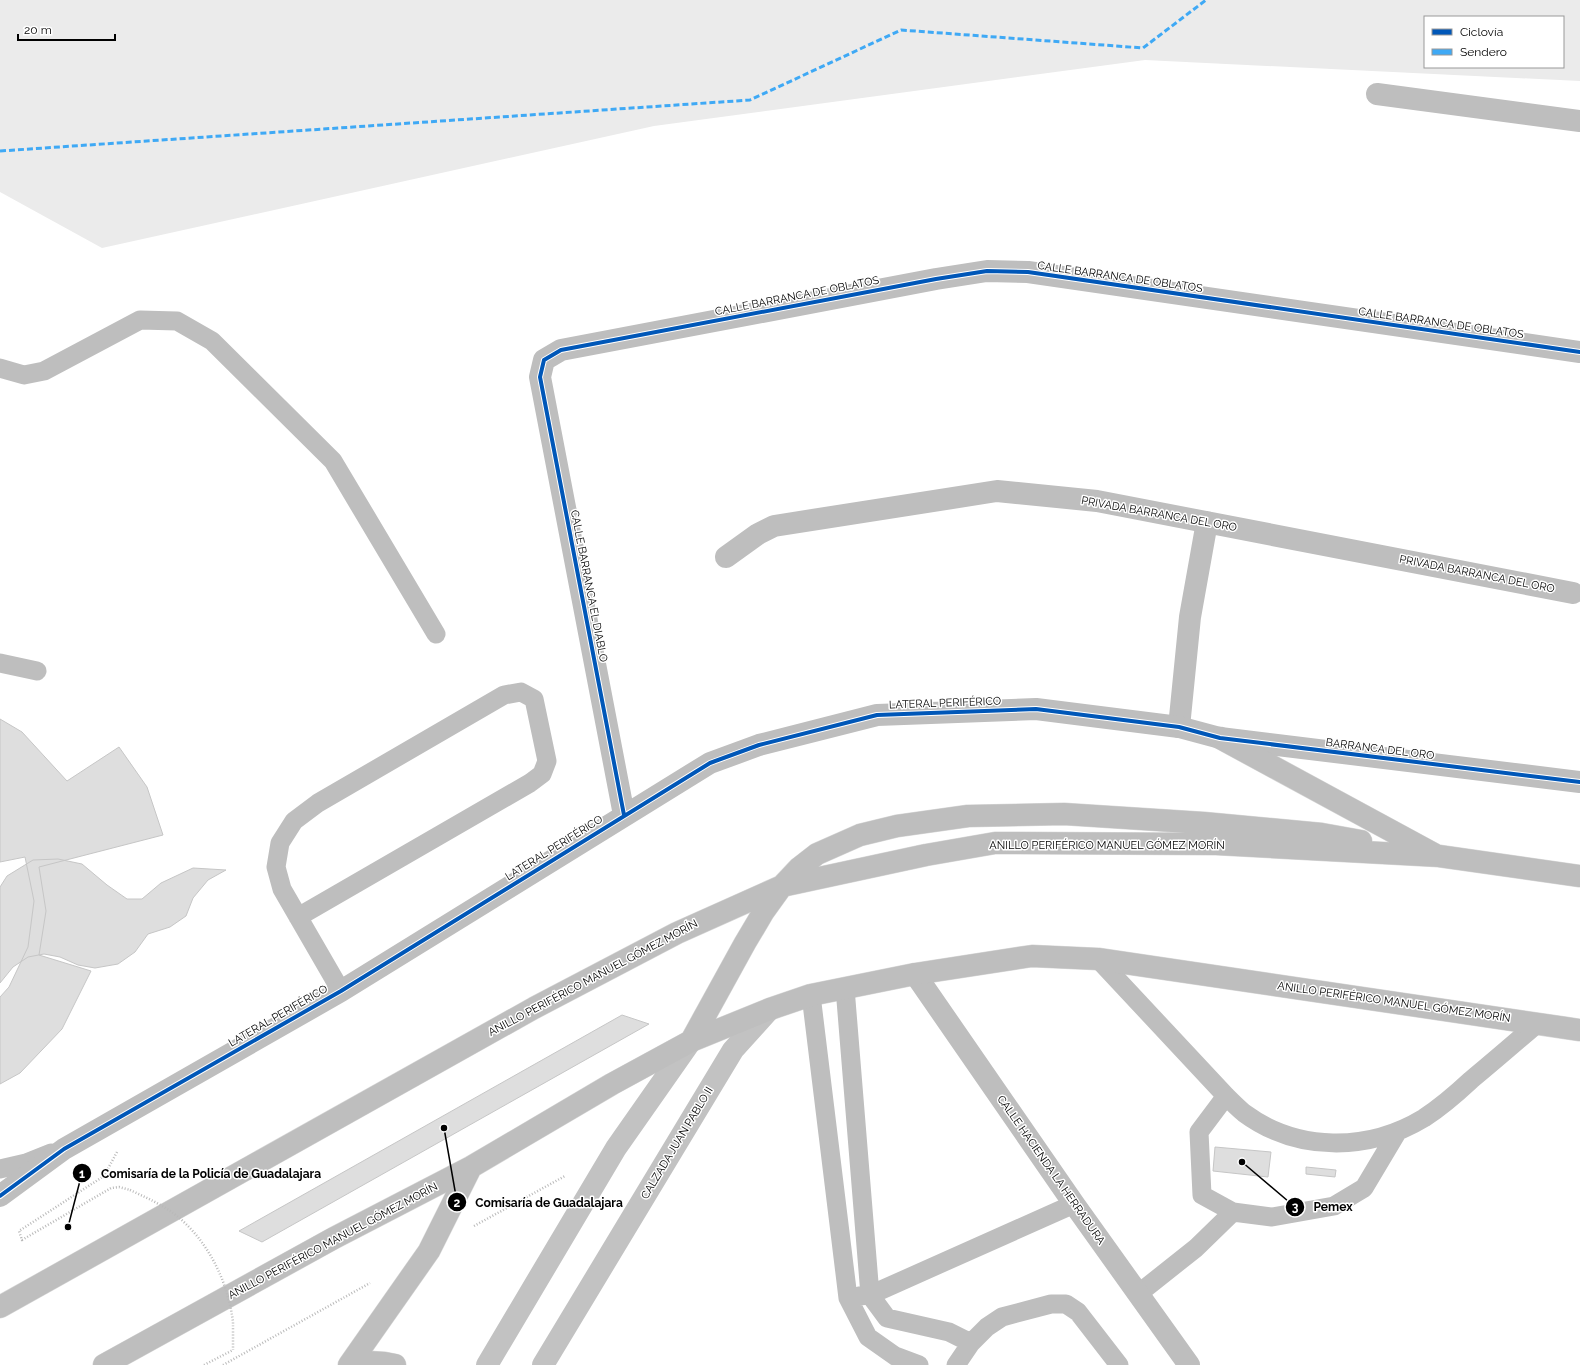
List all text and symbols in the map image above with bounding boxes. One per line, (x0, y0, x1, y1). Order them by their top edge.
scale bar (18, 16, 115, 42)
legend (1424, 16, 1564, 68)
text: 20 m (24, 23, 52, 37)
text: Ciclovía (1460, 25, 1503, 39)
text: Sendero (1460, 45, 1507, 59)
street label: CALLE BARRANCA DE OBLATOS (1036, 259, 1204, 295)
street label: CALLE BARRANCA DE OBLATOS (714, 274, 880, 318)
street label: CALLE BARRANCA DE OBLATOS (1357, 305, 1525, 341)
street label: PRIVADA BARRANCA DEL ORO (1080, 494, 1238, 534)
street label: CALLE BARRANCA EL DIABLO (568, 509, 610, 663)
street label: PRIVADA BARRANCA DEL ORO (1398, 553, 1556, 595)
street label: LATERAL PERIFÉRICO (889, 694, 1001, 711)
street label: BARRANCA DEL ORO (1325, 736, 1435, 762)
street label: LATERAL PERIFÉRICO (502, 812, 605, 883)
street label: ANILLO PERIFÉRICO MANUEL GÓMEZ MORÍN (989, 838, 1225, 852)
street label: ANILLO PERIFÉRICO MANUEL GÓMEZ MORÍN (486, 916, 700, 1039)
street label: ANILLO PERIFÉRICO MANUEL GÓMEZ MORÍN (1277, 978, 1512, 1025)
street label: LATERAL PERIFÉRICO (226, 981, 330, 1050)
street label: CALZADA JUAN PABLO II (638, 1085, 716, 1201)
street label: CALLE HACIENDA LA HERRADURA (994, 1093, 1108, 1248)
callout: Comisaría de la Policía de Guadalajara (72, 1161, 329, 1185)
text: 1 (79, 1167, 85, 1181)
text: Comisaría de la Policía de Guadalajara (101, 1167, 321, 1181)
street label: ANILLO PERIFÉRICO MANUEL GÓMEZ MORÍN (226, 1179, 440, 1302)
callout: Comisaría de Guadalajara (447, 1190, 631, 1214)
callout: Pemex (1285, 1195, 1360, 1219)
text: 2 (454, 1196, 461, 1210)
text: Comisaría de Guadalajara (475, 1196, 623, 1210)
text: 3 (1292, 1200, 1299, 1214)
text: Pemex (1313, 1200, 1353, 1214)

